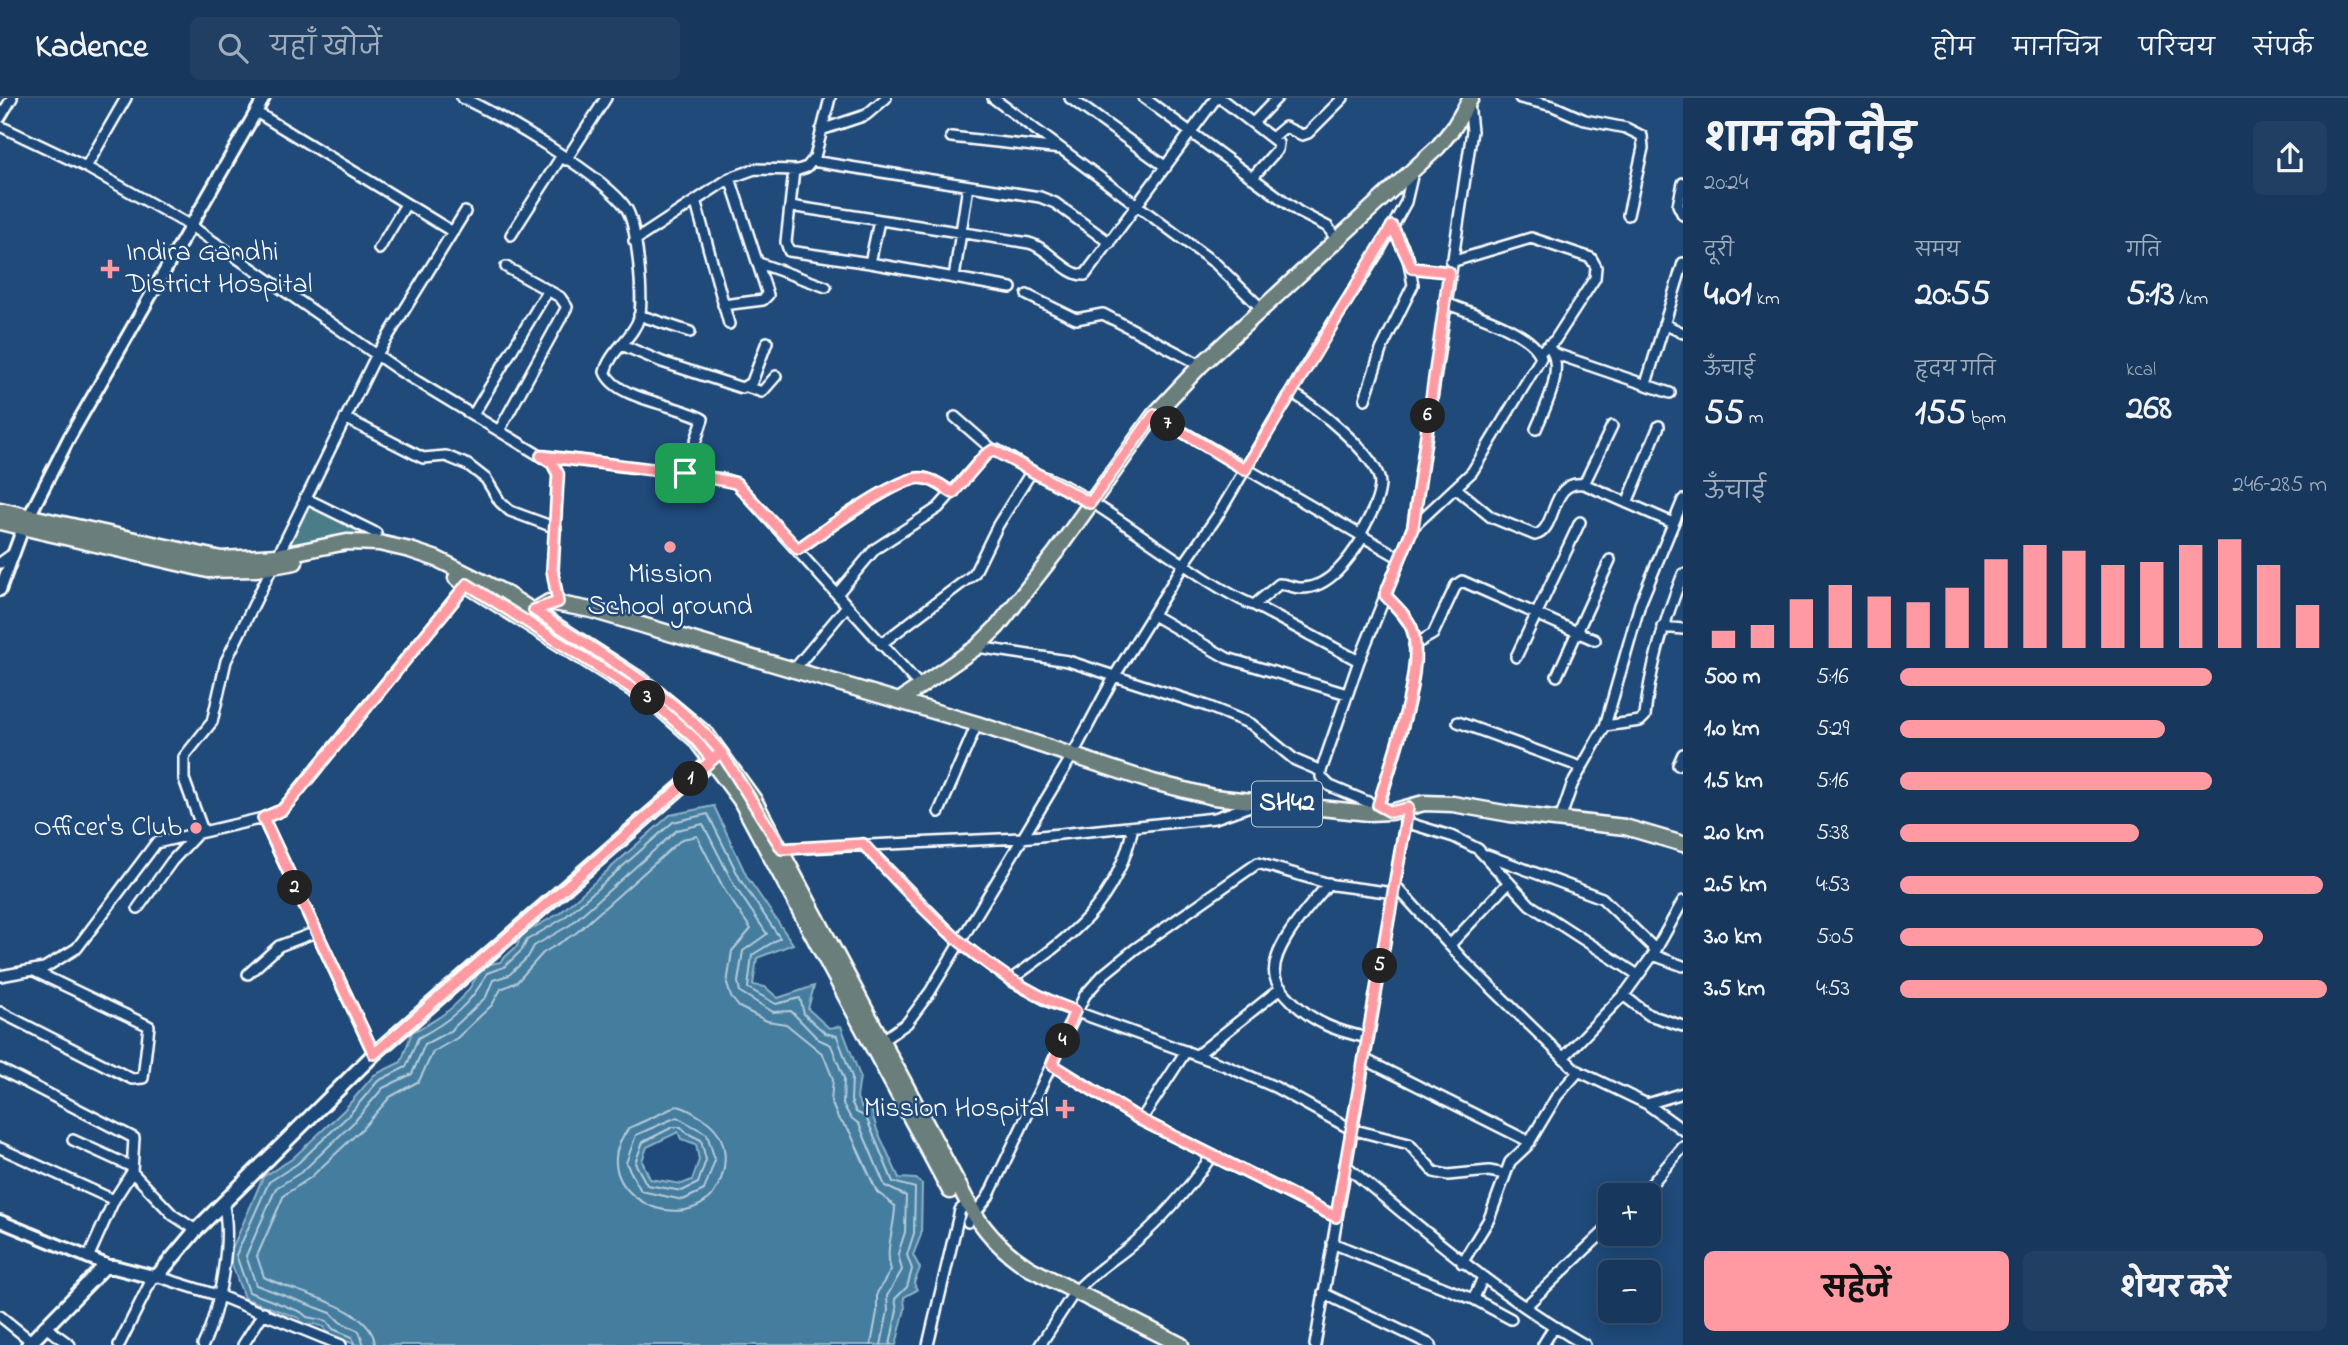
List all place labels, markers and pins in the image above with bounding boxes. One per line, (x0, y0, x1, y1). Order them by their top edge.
place label: Indira Gandhi District Hospital (125, 233, 312, 306)
marker: Indira Gandhi District Hospital (100, 259, 120, 279)
pin: 6 (1410, 398, 1446, 434)
pin: 7 (1150, 406, 1186, 442)
pin (655, 443, 715, 503)
marker: Mission School ground (662, 539, 678, 555)
place label: Mission School ground (587, 555, 753, 628)
pin: 3 (630, 680, 666, 716)
pin: 1 (674, 762, 708, 796)
place label: Officer's Club (33, 808, 182, 849)
marker: Officer's Club (188, 820, 204, 836)
pin: 2 (278, 870, 312, 906)
pin: 5 (1362, 948, 1398, 984)
pin: 4 (1046, 1024, 1080, 1058)
place label: Mission Hospital (863, 1089, 1049, 1130)
marker: Mission Hospital (1055, 1099, 1075, 1119)

